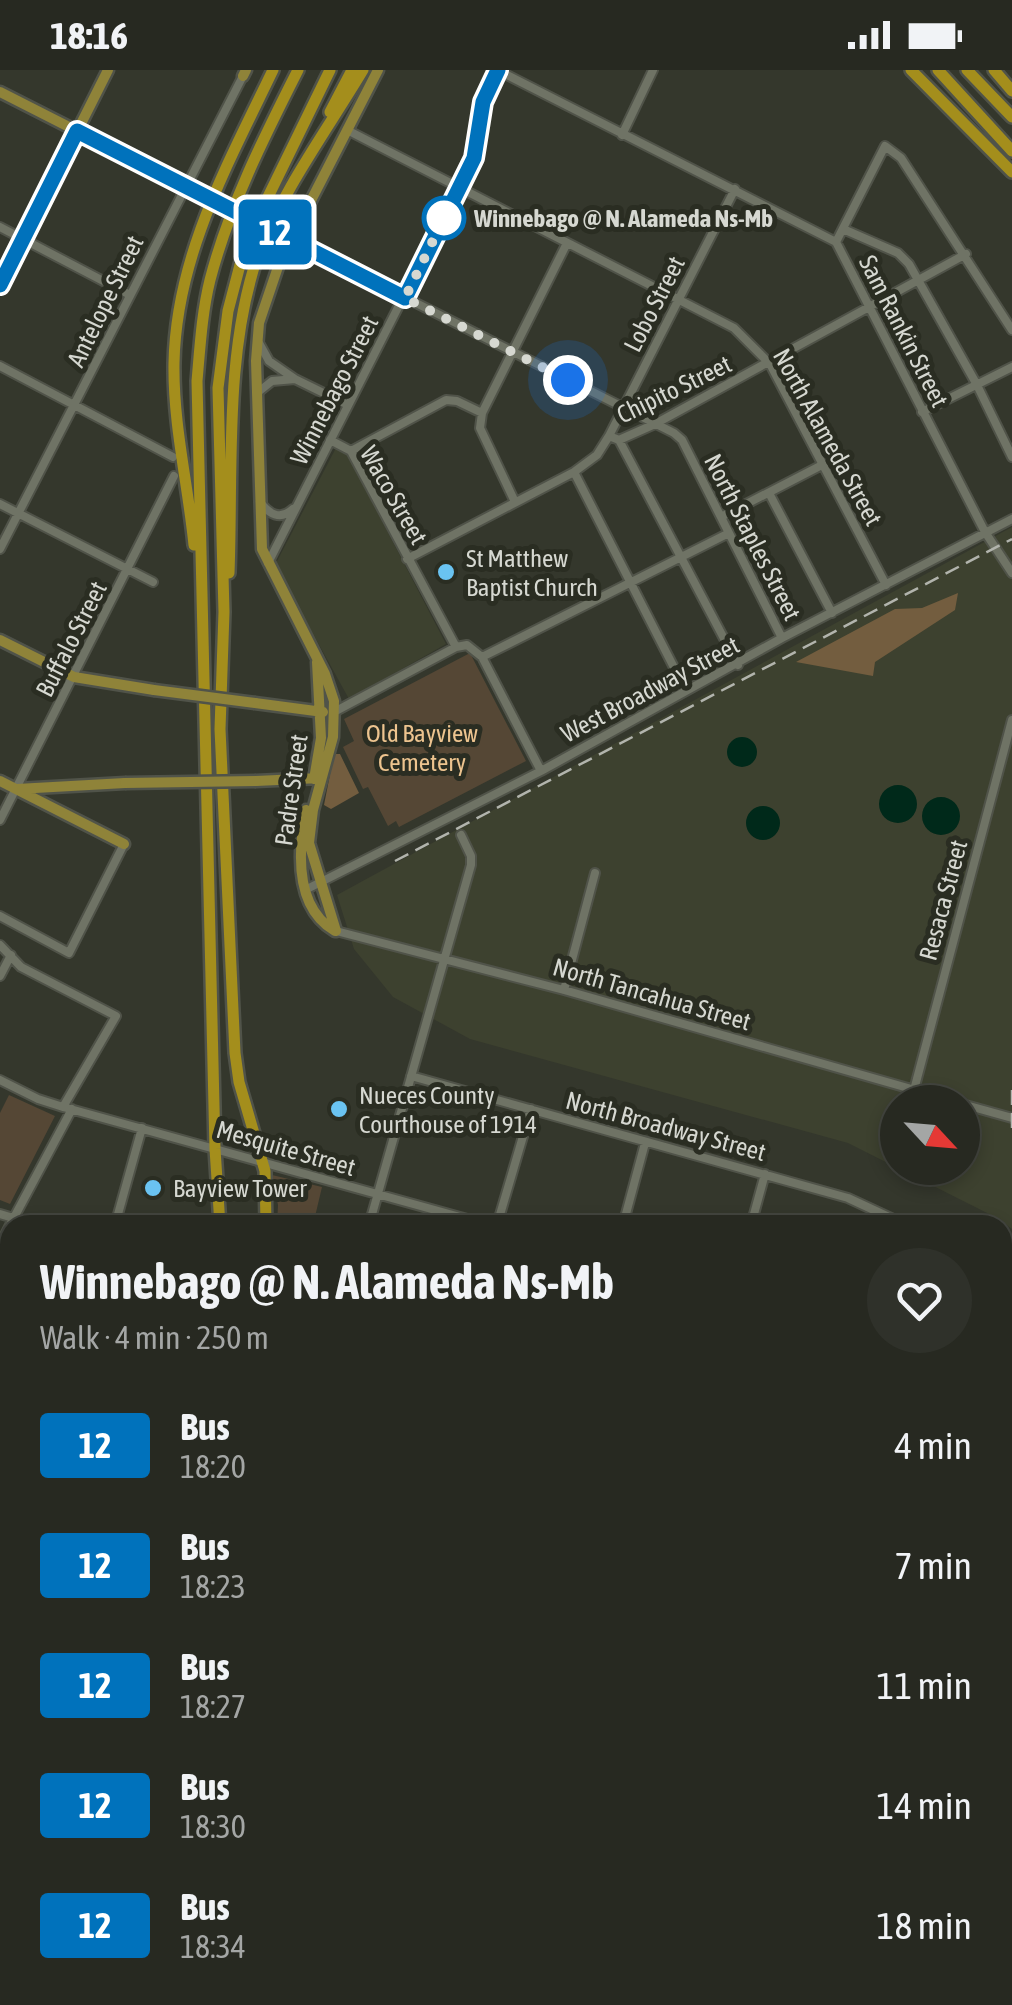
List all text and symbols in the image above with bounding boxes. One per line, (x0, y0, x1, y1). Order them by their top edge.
text: 18:16 (50, 14, 128, 57)
marker: Winnebago @ N. Alameda Ns-Mb (423, 197, 465, 239)
line badge: 12 (230, 200, 320, 264)
place label: Winnebago @ N. Alameda Ns-Mb (473, 204, 773, 232)
text: 12 (259, 212, 291, 252)
street label: Antelope Street (61, 231, 149, 371)
street label: Sam Rankin Street (854, 251, 954, 411)
street label: Lobo Street (618, 252, 690, 356)
street label: Winnebago Street (284, 311, 384, 469)
street label: North Alameda Street (768, 344, 888, 530)
street label: Chipito Street (612, 349, 736, 429)
your location (543, 355, 593, 405)
street label: Waco Street (355, 441, 433, 549)
street label: North Staples Street (699, 449, 807, 625)
place label: St Matthew Baptist Church (466, 544, 598, 601)
marker: St Matthew Baptist Church (435, 561, 457, 583)
street label: Buffalo Street (30, 577, 112, 701)
street label: West Broadway Street (556, 630, 744, 748)
park label: Old Bayview Cemetery (366, 719, 478, 776)
street label: Padre Street (269, 732, 313, 848)
street label: Resaca Street (914, 837, 972, 963)
street label: North Tancahua Street (550, 952, 754, 1036)
place label: Nueces County Courthouse of 1914 (359, 1081, 537, 1138)
north arrow (880, 1085, 980, 1185)
map controls (880, 1085, 980, 1185)
street label: North Broadway Street (563, 1086, 769, 1166)
marker: Nueces County Courthouse of 1914 (328, 1098, 350, 1120)
street label: Mesquite Street (213, 1115, 359, 1181)
place label: Bayview Tower (173, 1174, 307, 1202)
marker: Bayview Tower (142, 1177, 164, 1199)
button: heart (867, 1248, 972, 1353)
text: Winnebago @ N. Alameda Ns-Mb (40, 1254, 614, 1309)
text: Walk · 4 min · 250 m (40, 1319, 269, 1356)
text: Bus (180, 1405, 230, 1448)
text: 4 min (894, 1424, 972, 1467)
text: 12 (79, 1425, 111, 1465)
text: 18:20 (180, 1448, 246, 1485)
text: Bus (180, 1525, 230, 1568)
text: 7 min (894, 1544, 972, 1587)
text: 12 (79, 1545, 111, 1585)
text: 18:23 (180, 1568, 246, 1605)
text: Bus (180, 1645, 230, 1688)
text: 11 min (877, 1664, 972, 1707)
text: 12 (79, 1665, 111, 1705)
text: 18:27 (180, 1688, 246, 1725)
text: Bus (180, 1765, 230, 1808)
text: 14 min (877, 1784, 972, 1827)
text: 12 (79, 1785, 111, 1825)
text: 18:30 (180, 1808, 246, 1845)
text: Bus (180, 1885, 230, 1928)
text: 18 min (877, 1904, 972, 1947)
text: 12 (79, 1905, 111, 1945)
text: 18:34 (180, 1928, 246, 1965)

